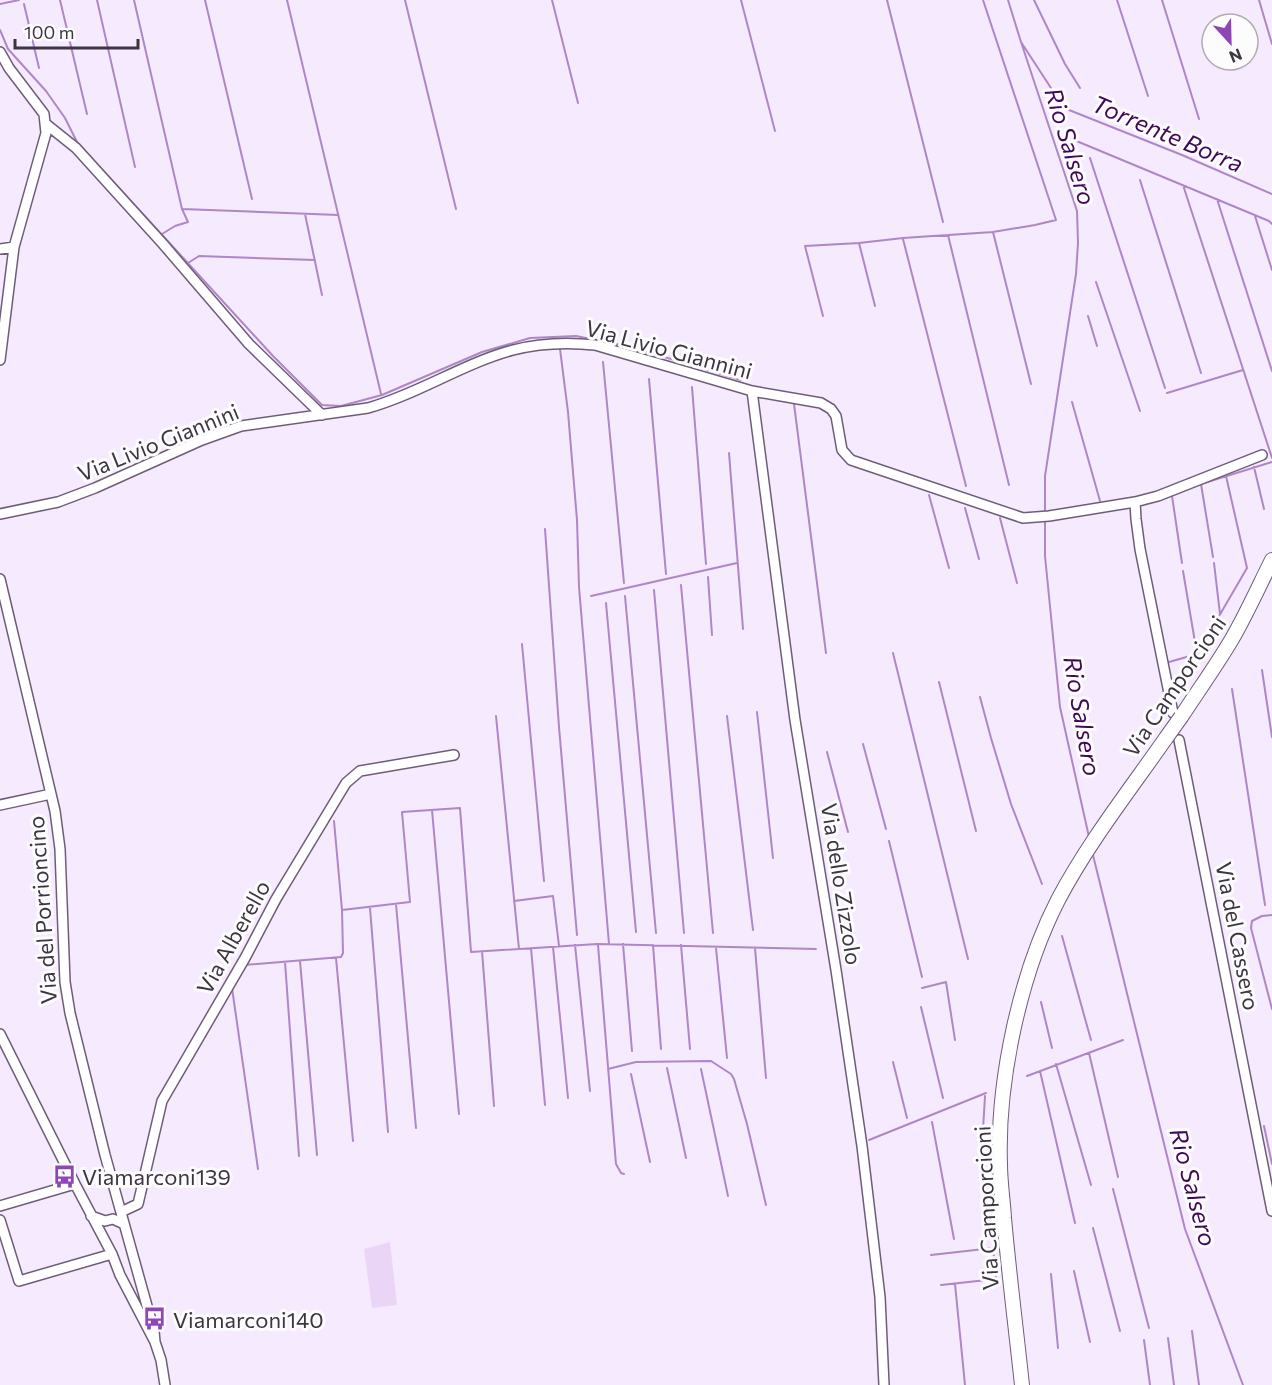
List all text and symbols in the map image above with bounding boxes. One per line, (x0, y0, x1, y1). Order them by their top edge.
scale bar (15, 12, 138, 50)
north arrow (1200, 12, 1260, 72)
text: 100 m (24, 21, 74, 43)
text: N (1227, 45, 1245, 67)
water label: Rio Salsero (1039, 84, 1103, 208)
water label: Torrente Borra (1088, 88, 1248, 178)
street label: Via Livio Giannini (583, 314, 755, 384)
street label: Via Livio Giannini (73, 397, 243, 487)
street label: Via Camporcioni (1117, 610, 1231, 762)
water label: Rio Salsero (1058, 654, 1108, 778)
street label: Via dello Zizzolo (816, 801, 868, 967)
street label: Via del Porrioncino (22, 815, 62, 1005)
street label: Via del Cassero (1210, 860, 1266, 1012)
street label: Via Alberello (191, 875, 275, 999)
street label: Via Camporcioni (968, 1125, 1004, 1291)
water label: Rio Salsero (1164, 1125, 1224, 1249)
bus stop icon: Viamarconi139 (51, 1163, 77, 1189)
place label: Viamarconi139 (82, 1163, 231, 1190)
bus stop icon: Viamarconi140 (142, 1306, 168, 1332)
place label: Viamarconi140 (173, 1306, 324, 1333)

